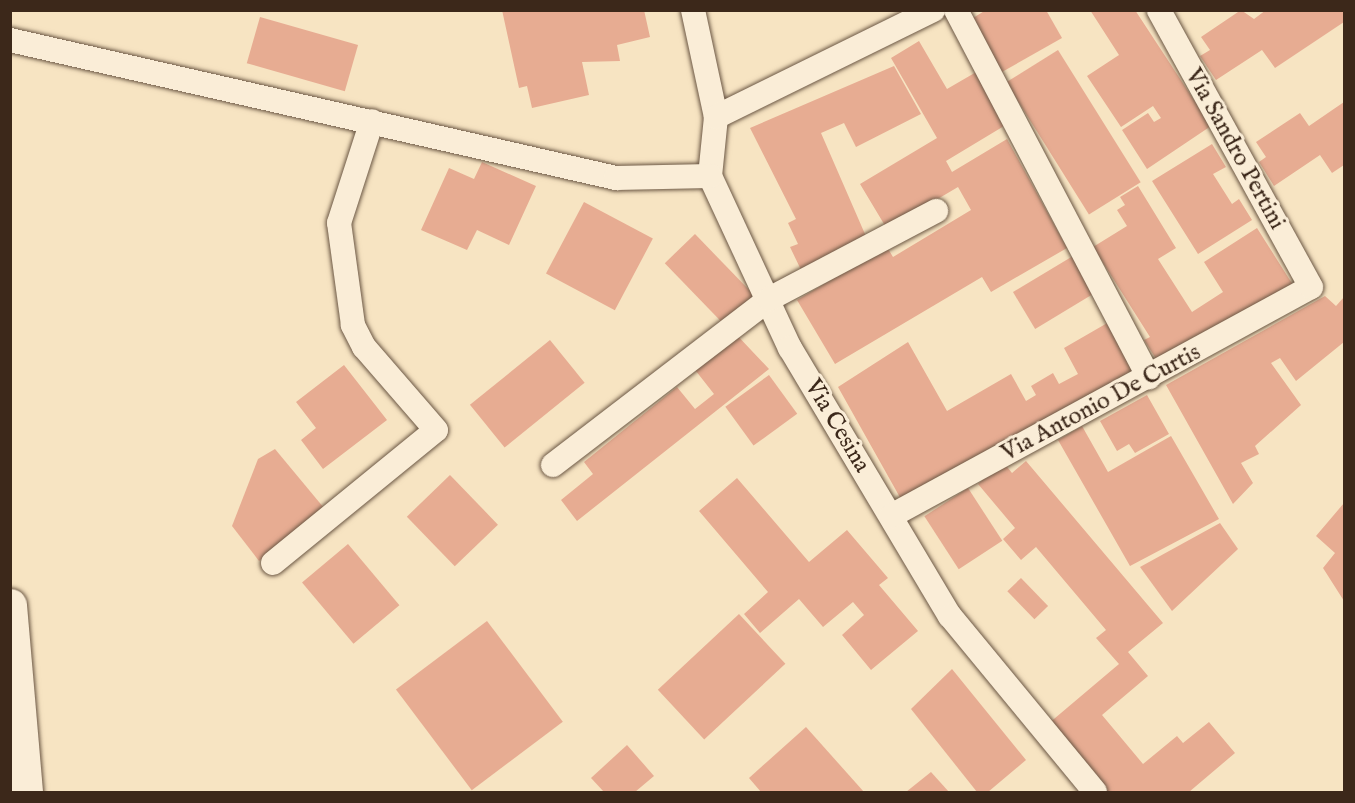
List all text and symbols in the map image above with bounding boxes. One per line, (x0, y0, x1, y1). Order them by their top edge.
street label: Via Sandro Pertini (1179, 63, 1291, 235)
street label: Via Antonio De Curtis (996, 338, 1206, 468)
street label: Via Cesina (798, 374, 876, 478)

